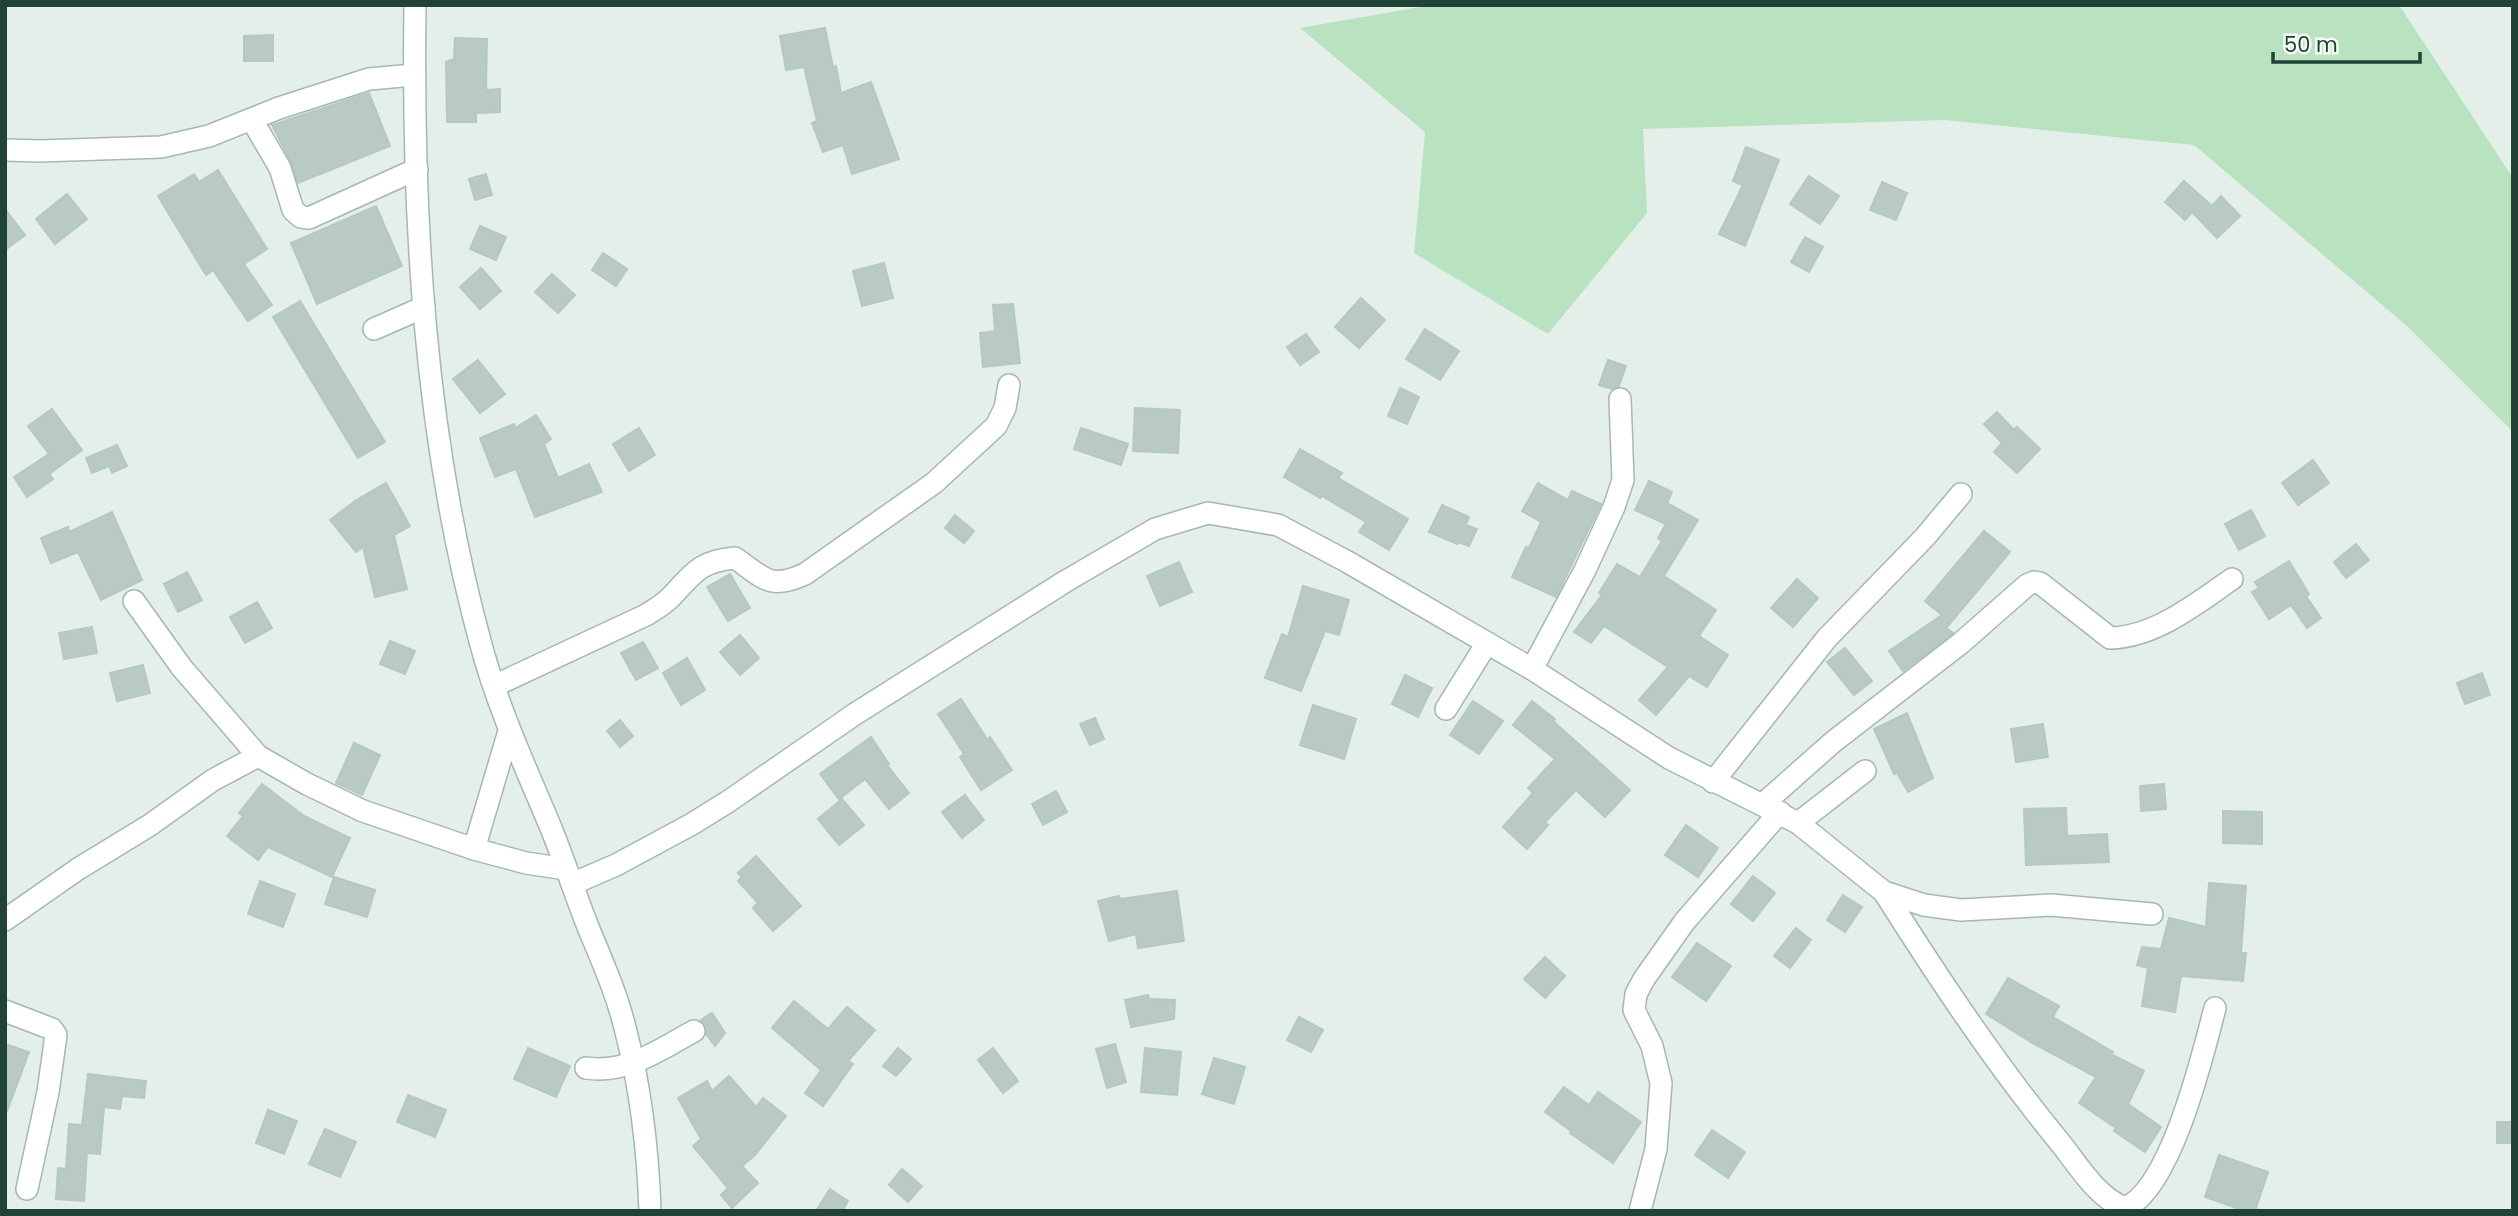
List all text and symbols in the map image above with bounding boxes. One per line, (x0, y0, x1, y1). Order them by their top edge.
scale bar (2273, 21, 2420, 65)
text: 50 m (2284, 30, 2338, 59)

